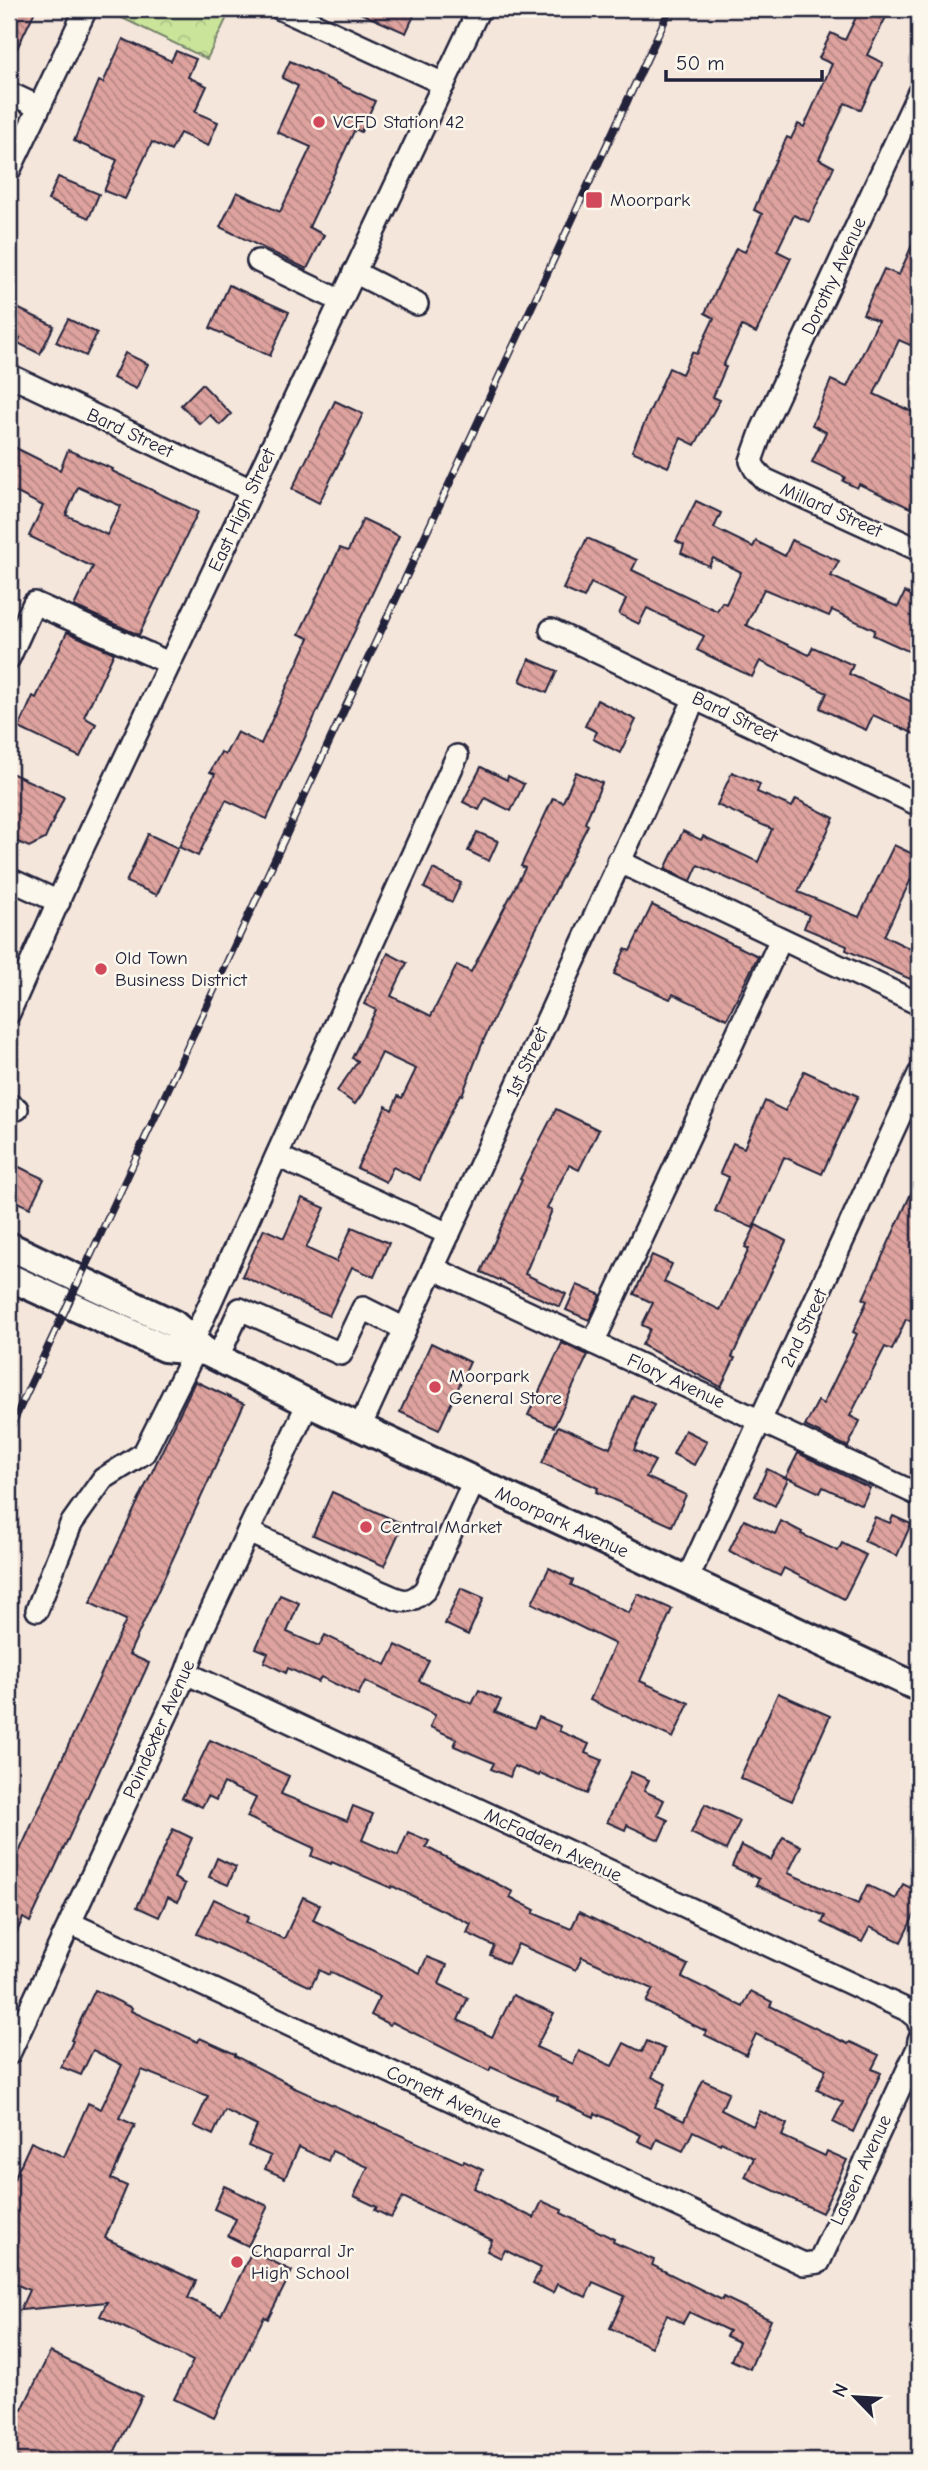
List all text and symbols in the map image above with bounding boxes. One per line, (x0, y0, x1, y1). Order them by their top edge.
scale bar (666, 38, 821, 82)
text: 50 m (676, 51, 725, 75)
place label: VCFD Station 42 (333, 111, 464, 133)
marker: VCFD Station 42 (311, 114, 327, 130)
place label: Moorpark (610, 189, 691, 211)
marker: Moorpark (584, 190, 604, 210)
street label: Dorothy Avenue (797, 214, 871, 338)
street label: Bard Street (83, 403, 177, 463)
street label: East High Street (204, 444, 280, 575)
street label: Millard Street (777, 478, 886, 543)
street label: Bard Street (689, 687, 782, 747)
place label: Old Town Business District (115, 947, 248, 991)
marker: Old Town Business District (93, 961, 109, 977)
street label: 1st Street (501, 1023, 553, 1101)
street label: 2nd Street (776, 1285, 832, 1371)
street label: Flory Avenue (624, 1349, 728, 1413)
place label: Moorpark General Store (449, 1365, 562, 1409)
marker: Moorpark General Store (427, 1379, 443, 1395)
street label: Moorpark Avenue (492, 1482, 632, 1562)
place label: Central Market (380, 1516, 502, 1538)
marker: Central Market (358, 1519, 374, 1535)
street label: Poindexter Avenue (119, 1656, 199, 1802)
street label: McFadden Avenue (481, 1804, 625, 1886)
street label: Cornett Avenue (383, 2061, 505, 2133)
street label: Lassen Avenue (826, 2111, 896, 2229)
place label: Chaparral Jr High School (251, 2240, 354, 2284)
marker: Chaparral Jr High School (229, 2254, 245, 2270)
north arrow (820, 2362, 890, 2432)
text: N (828, 2380, 853, 2401)

